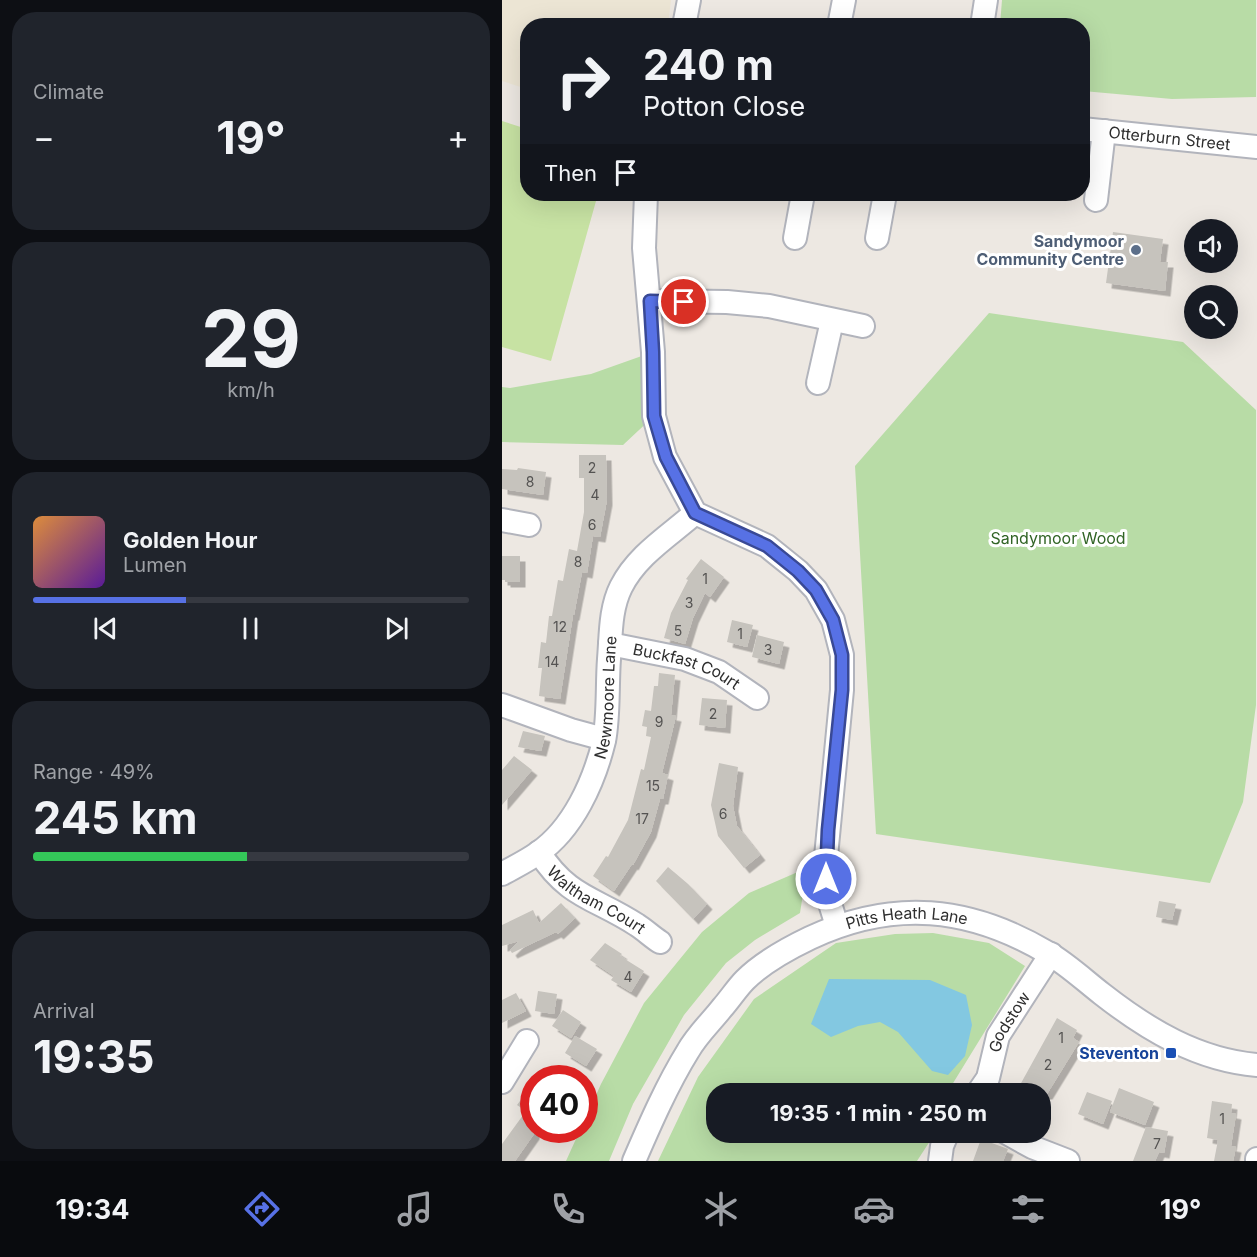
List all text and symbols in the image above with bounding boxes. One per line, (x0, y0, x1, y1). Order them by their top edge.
text: 240 m (643, 39, 774, 90)
icon: right (544, 42, 622, 120)
text: Climate (33, 80, 104, 104)
text: Potton Close (643, 90, 805, 123)
text: 19° (216, 110, 286, 165)
text: − (33, 117, 55, 157)
text: + (447, 117, 469, 157)
street label: Otterburn Street (1108, 122, 1231, 154)
icon: arrive (609, 156, 642, 189)
text: Then (544, 160, 597, 186)
map controls (1184, 219, 1238, 339)
button: sound (1184, 219, 1238, 273)
place label: Sandymoor Community Centre (976, 231, 1124, 269)
marker: Sandymoor Community Centre (1129, 243, 1143, 257)
pin (658, 276, 709, 327)
icon: arrive (667, 285, 700, 318)
button: search (1184, 285, 1238, 339)
text: 29 (201, 291, 301, 386)
text: km/h (227, 378, 275, 402)
house number: 2 (588, 459, 596, 476)
house number: 8 (526, 473, 534, 490)
house number: 4 (590, 486, 600, 503)
house number: 6 (588, 516, 596, 533)
text: Golden Hour (123, 527, 257, 553)
park label: Sandymoor Wood (990, 528, 1126, 548)
text: Lumen (123, 553, 187, 577)
house number: 8 (574, 553, 582, 570)
house number: 1 (702, 570, 708, 587)
house number: 3 (685, 594, 693, 611)
icon: previous (89, 612, 122, 645)
icon: pause (234, 612, 267, 645)
icon: next (380, 612, 413, 645)
house number: 12 (553, 618, 567, 635)
house number: 5 (674, 622, 682, 639)
house number: 1 (737, 625, 743, 642)
street label: Newmoore Lane (590, 635, 620, 761)
street label: Buckfast Court (631, 639, 744, 694)
house number: 3 (764, 641, 772, 658)
house number: 14 (545, 653, 559, 670)
house number: 2 (709, 705, 717, 722)
house number: 9 (655, 713, 663, 730)
text: Range · 49% (33, 760, 155, 784)
house number: 15 (646, 777, 660, 794)
text: 245 km (33, 790, 198, 845)
house number: 6 (719, 805, 727, 822)
house number: 17 (635, 810, 649, 827)
position arrow (794, 847, 858, 911)
street label: Waltham Court (543, 861, 650, 938)
street label: Pitts Heath Lane (843, 903, 970, 933)
house number: 4 (623, 968, 633, 985)
street label: Godstow (985, 988, 1034, 1054)
text: Arrival (33, 999, 95, 1023)
text: 19:35 (33, 1029, 154, 1084)
house number: 1 (1058, 1029, 1064, 1046)
place label: Steventon (1079, 1043, 1159, 1063)
marker: Steventon (1164, 1046, 1178, 1060)
house number: 2 (1044, 1056, 1052, 1073)
speed limit sign: 40 (520, 1065, 598, 1143)
text: 19:35 · 1 min · 250 m (770, 1100, 987, 1126)
house number: 1 (1219, 1110, 1225, 1127)
house number: 7 (1153, 1135, 1161, 1152)
icon: directions (241, 1188, 283, 1230)
icon: music (394, 1188, 436, 1230)
icon: phone (547, 1188, 589, 1230)
icon: climate (700, 1188, 742, 1230)
icon: car (853, 1188, 895, 1230)
icon: filters (1007, 1188, 1049, 1230)
text: 19:34 (56, 1193, 129, 1226)
text: 19° (1160, 1193, 1201, 1226)

